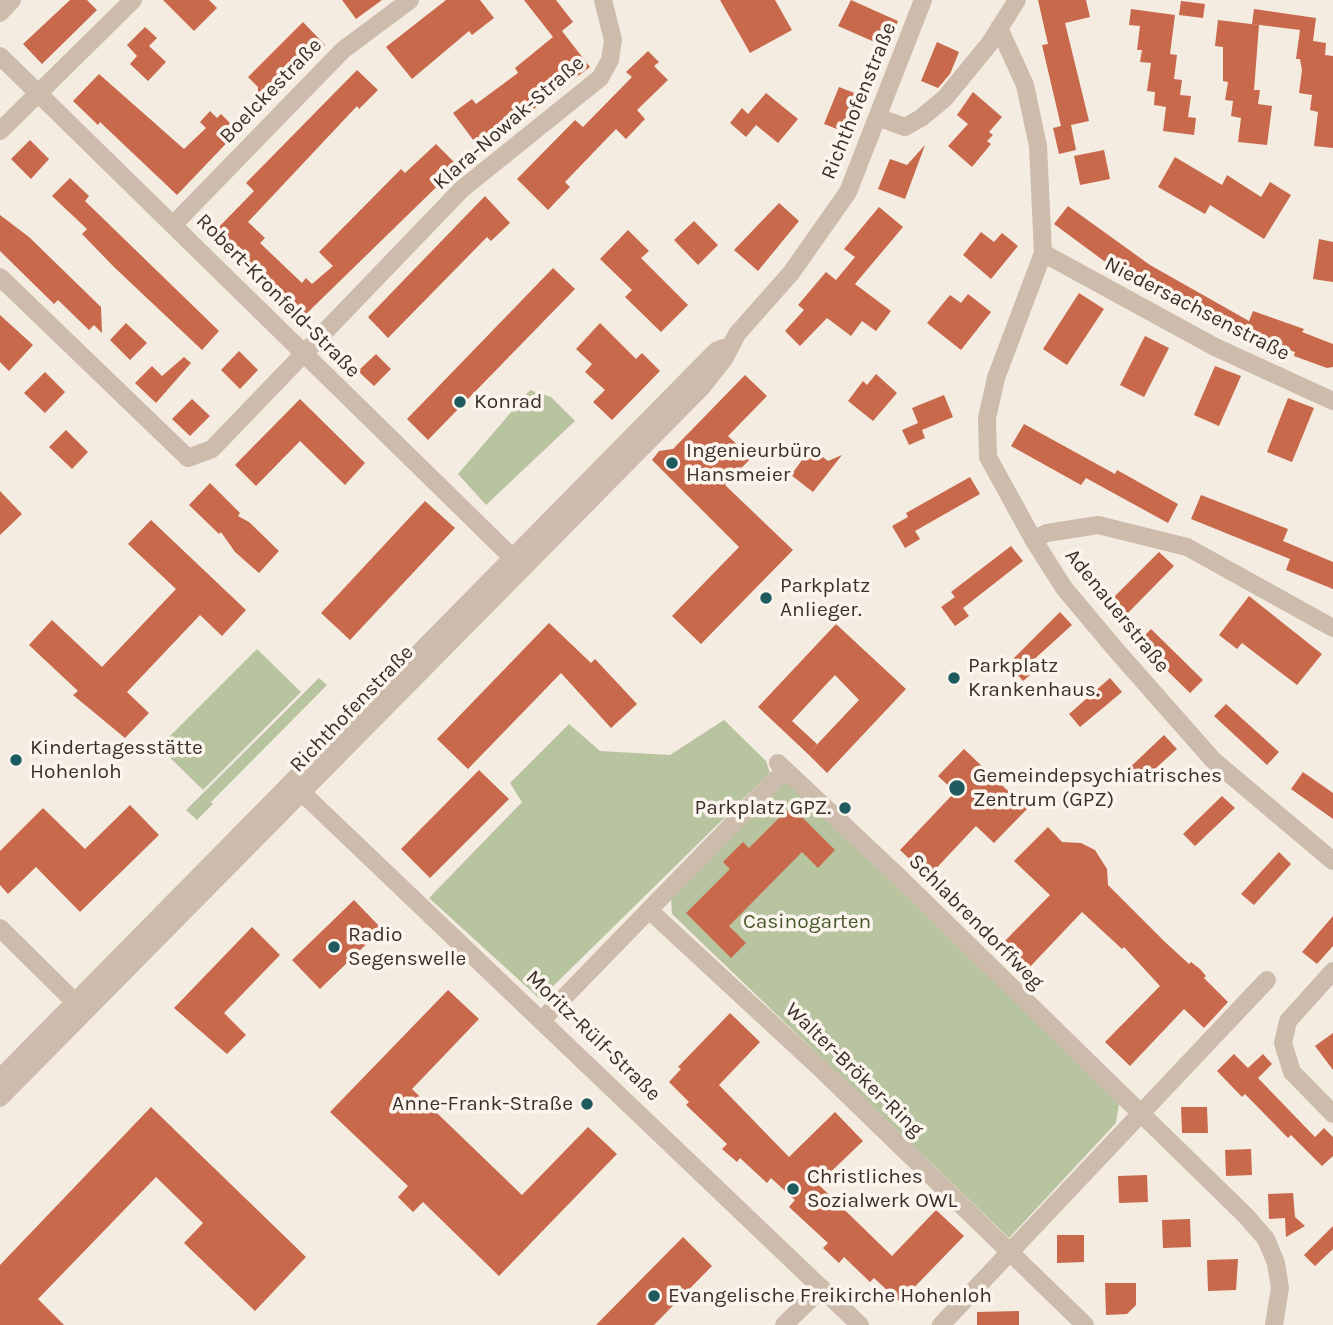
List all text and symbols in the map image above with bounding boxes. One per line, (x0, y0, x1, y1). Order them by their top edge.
street label: Richthofenstraße (816, 19, 902, 183)
street label: Boelckestraße (215, 33, 327, 149)
street label: Klara-Nowak-Straße (428, 51, 590, 195)
street label: Robert-Kronfeld-Straße (191, 209, 365, 383)
street label: Niedersachsenstraße (1100, 251, 1294, 367)
place label: Konrad (474, 389, 543, 415)
marker: Konrad (452, 394, 468, 410)
place label: Ingenieurbüro Hansmeier (686, 438, 821, 488)
marker: Ingenieurbüro Hansmeier (664, 455, 680, 471)
street label: Adenauerstraße (1059, 544, 1175, 678)
place label: Parkplatz Anlieger. (780, 573, 870, 623)
marker: Parkplatz Anlieger. (758, 590, 774, 606)
street label: Richthofenstraße (285, 640, 419, 778)
place label: Parkplatz Krankenhaus. (968, 653, 1100, 703)
marker: Parkplatz Krankenhaus. (946, 670, 962, 686)
place label: Kindertagesstätte Hohenloh (30, 735, 203, 785)
marker: Kindertagesstätte Hohenloh (8, 752, 24, 768)
place label: Gemeindepsychiatrisches Zentrum (GPZ) (973, 763, 1222, 813)
marker: Gemeindepsychiatrisches Zentrum (GPZ) (947, 778, 967, 798)
place label: Parkplatz GPZ. (695, 795, 831, 821)
marker: Parkplatz GPZ. (837, 800, 853, 816)
street label: Schlabrendorffweg (903, 849, 1049, 995)
park label: Casinogarten (743, 909, 871, 935)
place label: Radio Segenswelle (348, 922, 466, 972)
marker: Radio Segenswelle (326, 939, 342, 955)
street label: Moritz-Rülf-Straße (520, 965, 666, 1107)
street label: Walter-Bröker-Ring (780, 998, 928, 1142)
place label: Anne-Frank-Straße (392, 1091, 573, 1117)
marker: Anne-Frank-Straße (579, 1096, 595, 1112)
place label: Christliches Sozialwerk OWL (807, 1164, 957, 1214)
marker: Christliches Sozialwerk OWL (785, 1181, 801, 1197)
place label: Evangelische Freikirche Hohenloh (668, 1283, 992, 1309)
marker: Evangelische Freikirche Hohenloh (646, 1288, 662, 1304)

